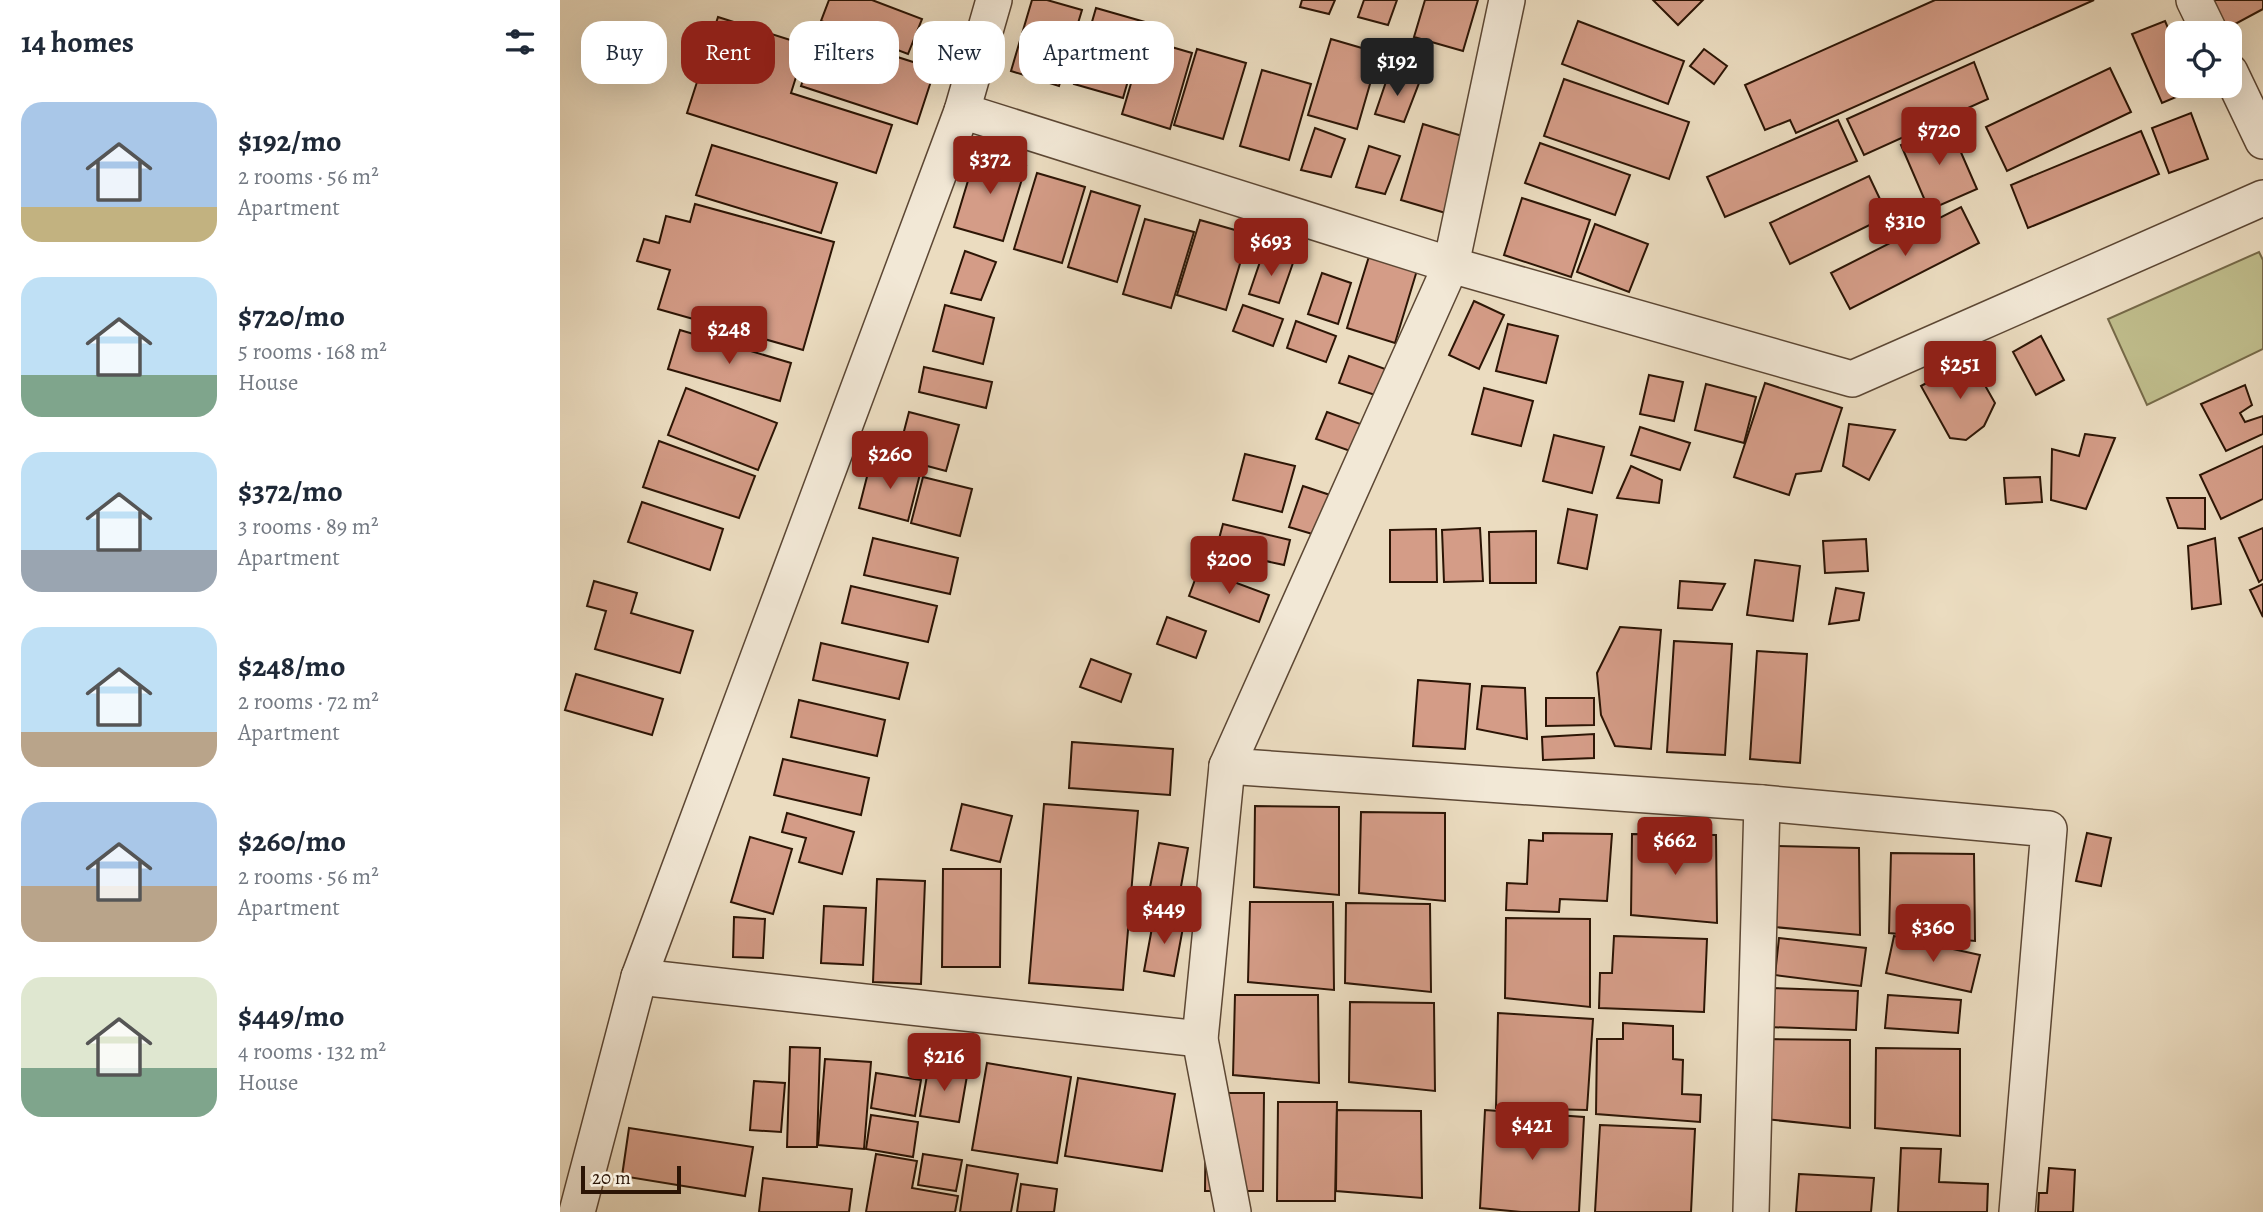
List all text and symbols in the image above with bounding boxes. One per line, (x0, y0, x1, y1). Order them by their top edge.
chip: Buy (581, 21, 667, 84)
chip: Rent (681, 21, 775, 84)
chip: Filters (789, 21, 899, 84)
chip: New (913, 21, 1005, 84)
chip: Apartment (1019, 21, 1174, 84)
map controls (2165, 21, 2242, 98)
button: locate (2165, 21, 2242, 98)
text: 14 homes (21, 22, 134, 62)
icon: filters (501, 23, 539, 61)
pin: $192 (1356, 38, 1438, 98)
text: $192 (1377, 45, 1417, 76)
pin: $720 (1898, 108, 1980, 167)
text: $720 (1917, 114, 1961, 145)
text: $192/mo (238, 121, 342, 161)
icon: home (77, 130, 161, 214)
pin: $372 (949, 136, 1031, 196)
text: $372 (969, 143, 1011, 174)
text: 2 rooms · 56 m² (238, 161, 379, 192)
text: Apartment (238, 192, 340, 223)
pin: $310 (1864, 198, 1946, 258)
text: $310 (1885, 205, 1925, 236)
pin: $693 (1230, 218, 1312, 278)
text: $693 (1250, 225, 1292, 256)
text: $720/mo (238, 296, 345, 336)
icon: home (77, 305, 161, 389)
pin: $248 (688, 306, 770, 366)
text: $248 (707, 313, 751, 344)
text: 5 rooms · 168 m² (238, 336, 387, 367)
pin: $251 (1919, 342, 2001, 401)
text: $251 (1940, 348, 1980, 379)
text: House (238, 367, 298, 398)
pin: $260 (849, 432, 931, 491)
text: $260 (868, 438, 912, 469)
text: $372/mo (238, 471, 343, 511)
icon: home (77, 480, 161, 564)
text: 3 rooms · 89 m² (238, 511, 379, 542)
pin: $200 (1188, 536, 1270, 596)
text: Apartment (238, 542, 340, 573)
text: $200 (1207, 543, 1251, 574)
text: $248/mo (238, 646, 345, 686)
icon: home (77, 655, 161, 739)
text: 2 rooms · 72 m² (238, 686, 379, 717)
text: Apartment (238, 717, 340, 748)
pin: $662 (1634, 818, 1716, 877)
text: $260/mo (238, 821, 346, 861)
text: $662 (1653, 824, 1697, 855)
icon: home (77, 830, 161, 914)
text: 2 rooms · 56 m² (238, 861, 379, 892)
pin: $449 (1123, 886, 1205, 946)
text: Apartment (238, 892, 340, 923)
text: $449 (1143, 893, 1186, 924)
pin: $360 (1892, 904, 1974, 964)
text: $360 (1912, 911, 1954, 942)
text: $449/mo (238, 996, 345, 1036)
icon: home (77, 1005, 161, 1089)
pin: $216 (903, 1034, 985, 1093)
text: 4 rooms · 132 m² (238, 1036, 386, 1067)
text: $216 (924, 1040, 964, 1071)
text: House (238, 1067, 298, 1098)
pin: $421 (1491, 1102, 1573, 1162)
text: $421 (1512, 1109, 1552, 1140)
scale bar (581, 1163, 681, 1195)
text: 20 m (592, 1165, 631, 1191)

